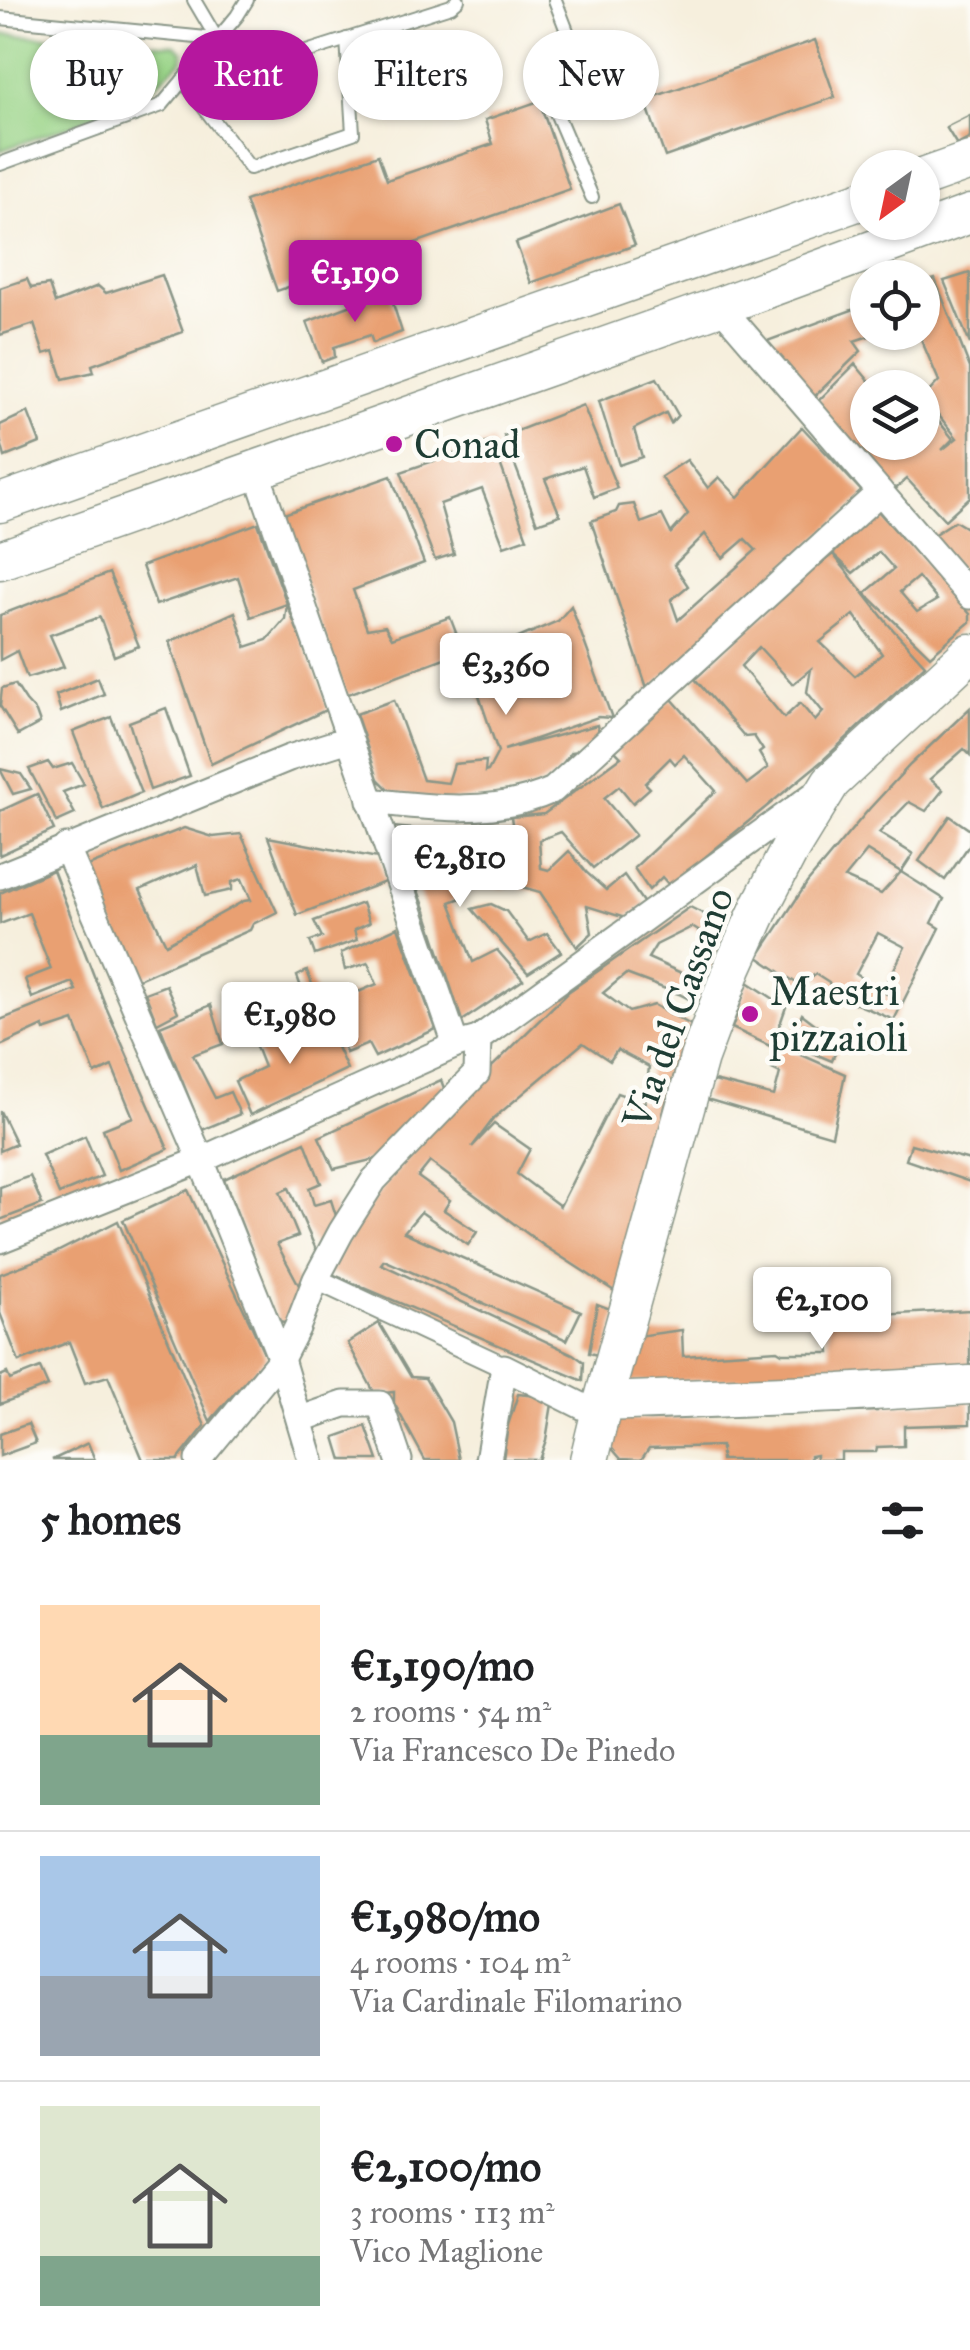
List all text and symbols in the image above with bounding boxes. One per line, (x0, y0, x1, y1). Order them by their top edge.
chip: Buy (30, 30, 158, 120)
chip: Rent (178, 30, 318, 120)
chip: Filters (338, 30, 503, 120)
chip: New (523, 30, 659, 120)
north arrow (850, 150, 940, 240)
map controls (850, 150, 940, 460)
pin: €1,190 (274, 240, 436, 325)
text: €1,190 (311, 253, 399, 292)
button: locate (850, 260, 940, 350)
button: layers (850, 370, 940, 460)
place label: Conad (414, 420, 520, 469)
marker: Conad (383, 433, 405, 455)
pin: €3,360 (425, 633, 587, 718)
text: €3,360 (462, 646, 550, 685)
pin: €2,810 (379, 825, 541, 910)
text: €2,810 (414, 838, 506, 877)
street label: Via del Cassano (611, 881, 744, 1136)
place label: Maestri pizzaioli (769, 967, 908, 1062)
pin: €1,980 (209, 982, 371, 1067)
text: €1,980 (244, 995, 336, 1034)
marker: Maestri pizzaioli (739, 1003, 761, 1025)
pin: €2,100 (741, 1267, 903, 1352)
text: €2,100 (775, 1280, 869, 1319)
icon: filters (875, 1493, 930, 1548)
text: 5 homes (40, 1494, 181, 1546)
text: €1,190/mo (350, 1640, 534, 1692)
icon: home (120, 1645, 240, 1765)
text: 2 rooms · 54 m² (350, 1692, 551, 1731)
text: Via Francesco De Pinedo (350, 1731, 675, 1770)
text: €1,980/mo (350, 1891, 540, 1943)
icon: home (120, 1896, 240, 2016)
text: 4 rooms · 104 m² (350, 1943, 571, 1982)
text: Via Cardinale Filomarino (350, 1982, 682, 2021)
text: €2,100/mo (350, 2141, 541, 2193)
icon: home (120, 2146, 240, 2266)
text: 3 rooms · 113 m² (350, 2193, 555, 2232)
text: Vico Maglione (350, 2232, 543, 2271)

